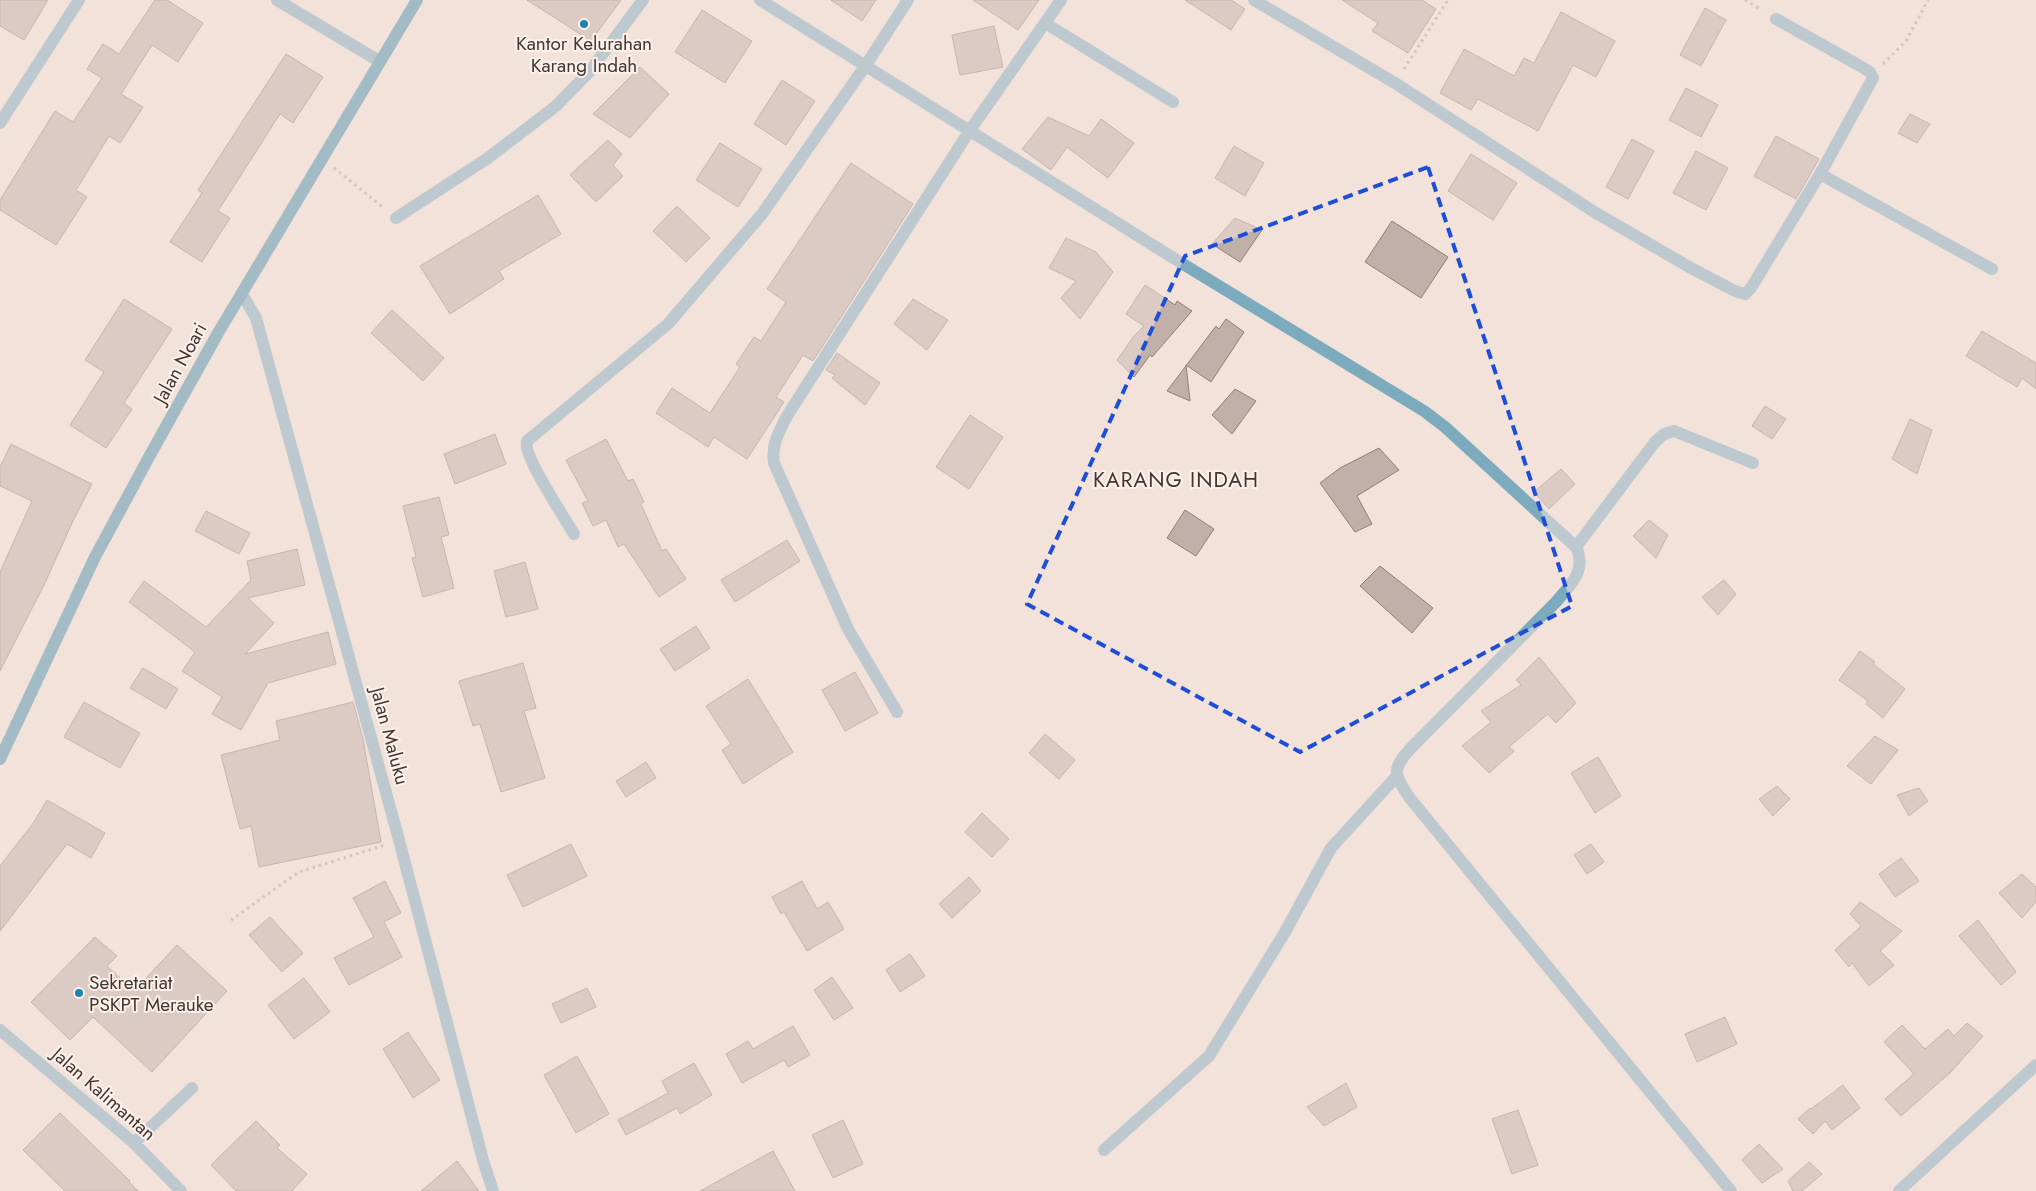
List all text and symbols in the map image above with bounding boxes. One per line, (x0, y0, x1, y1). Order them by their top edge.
marker: Kantor Kelurahan Karang Indah (578, 18, 590, 30)
place label: Kantor Kelurahan Karang Indah (516, 30, 652, 79)
street label: Jalan Noari (145, 318, 213, 411)
district label: KARANG INDAH (1093, 465, 1259, 495)
street label: Jalan Maluku (363, 681, 416, 788)
place label: Sekretariat PSKPT Merauke (89, 969, 214, 1018)
marker: Sekretariat PSKPT Merauke (73, 987, 85, 999)
street label: Jalan Kalimantan (44, 1039, 162, 1147)

